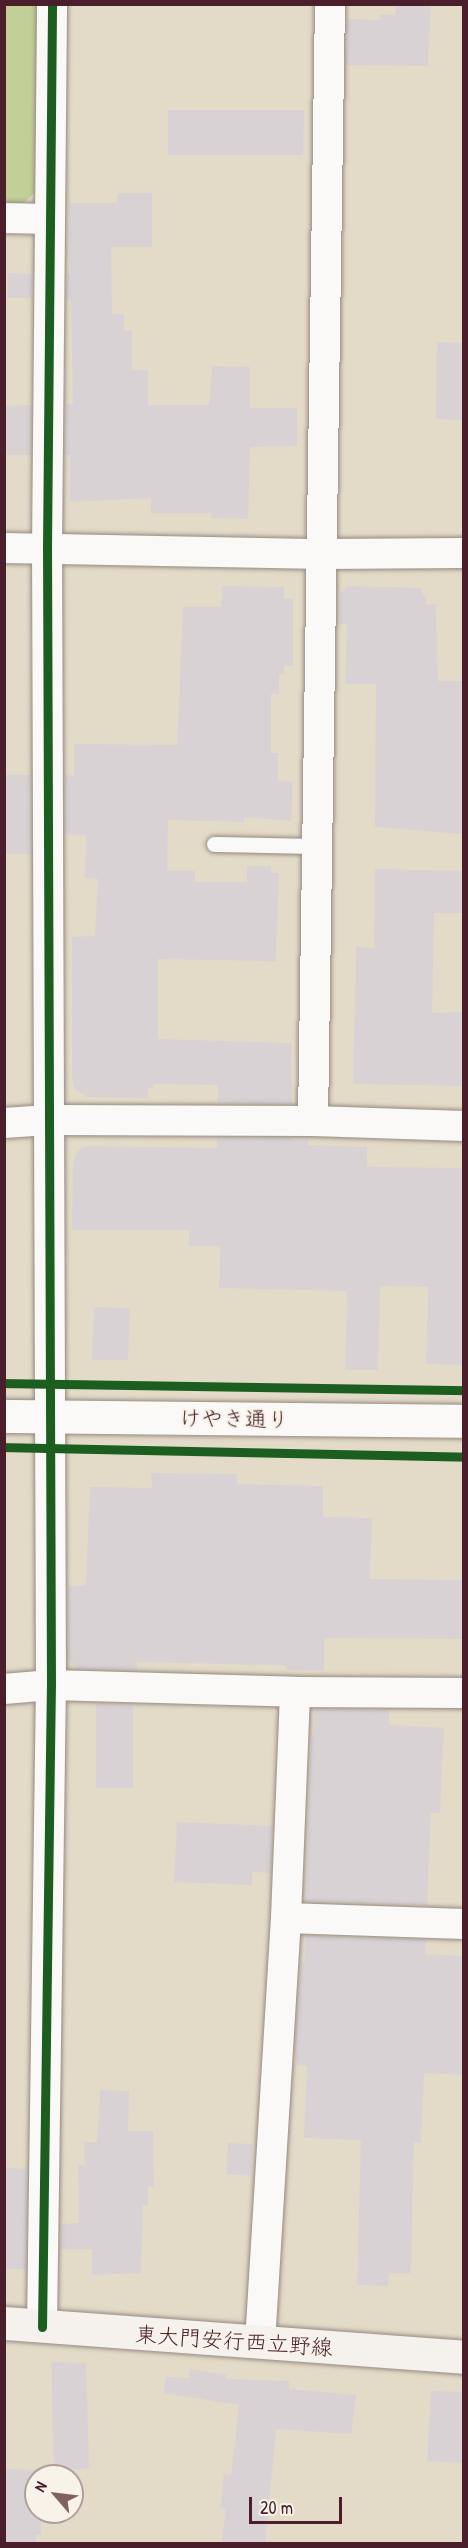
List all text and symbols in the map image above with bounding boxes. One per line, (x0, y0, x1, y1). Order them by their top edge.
street label: けやき通り (179, 1405, 289, 1433)
street label: 東大門安行西立野線 (134, 2321, 334, 2361)
north arrow (24, 2464, 84, 2524)
text: N (28, 2478, 52, 2495)
scale bar (252, 2485, 345, 2523)
text: 20 m (260, 2495, 293, 2520)

